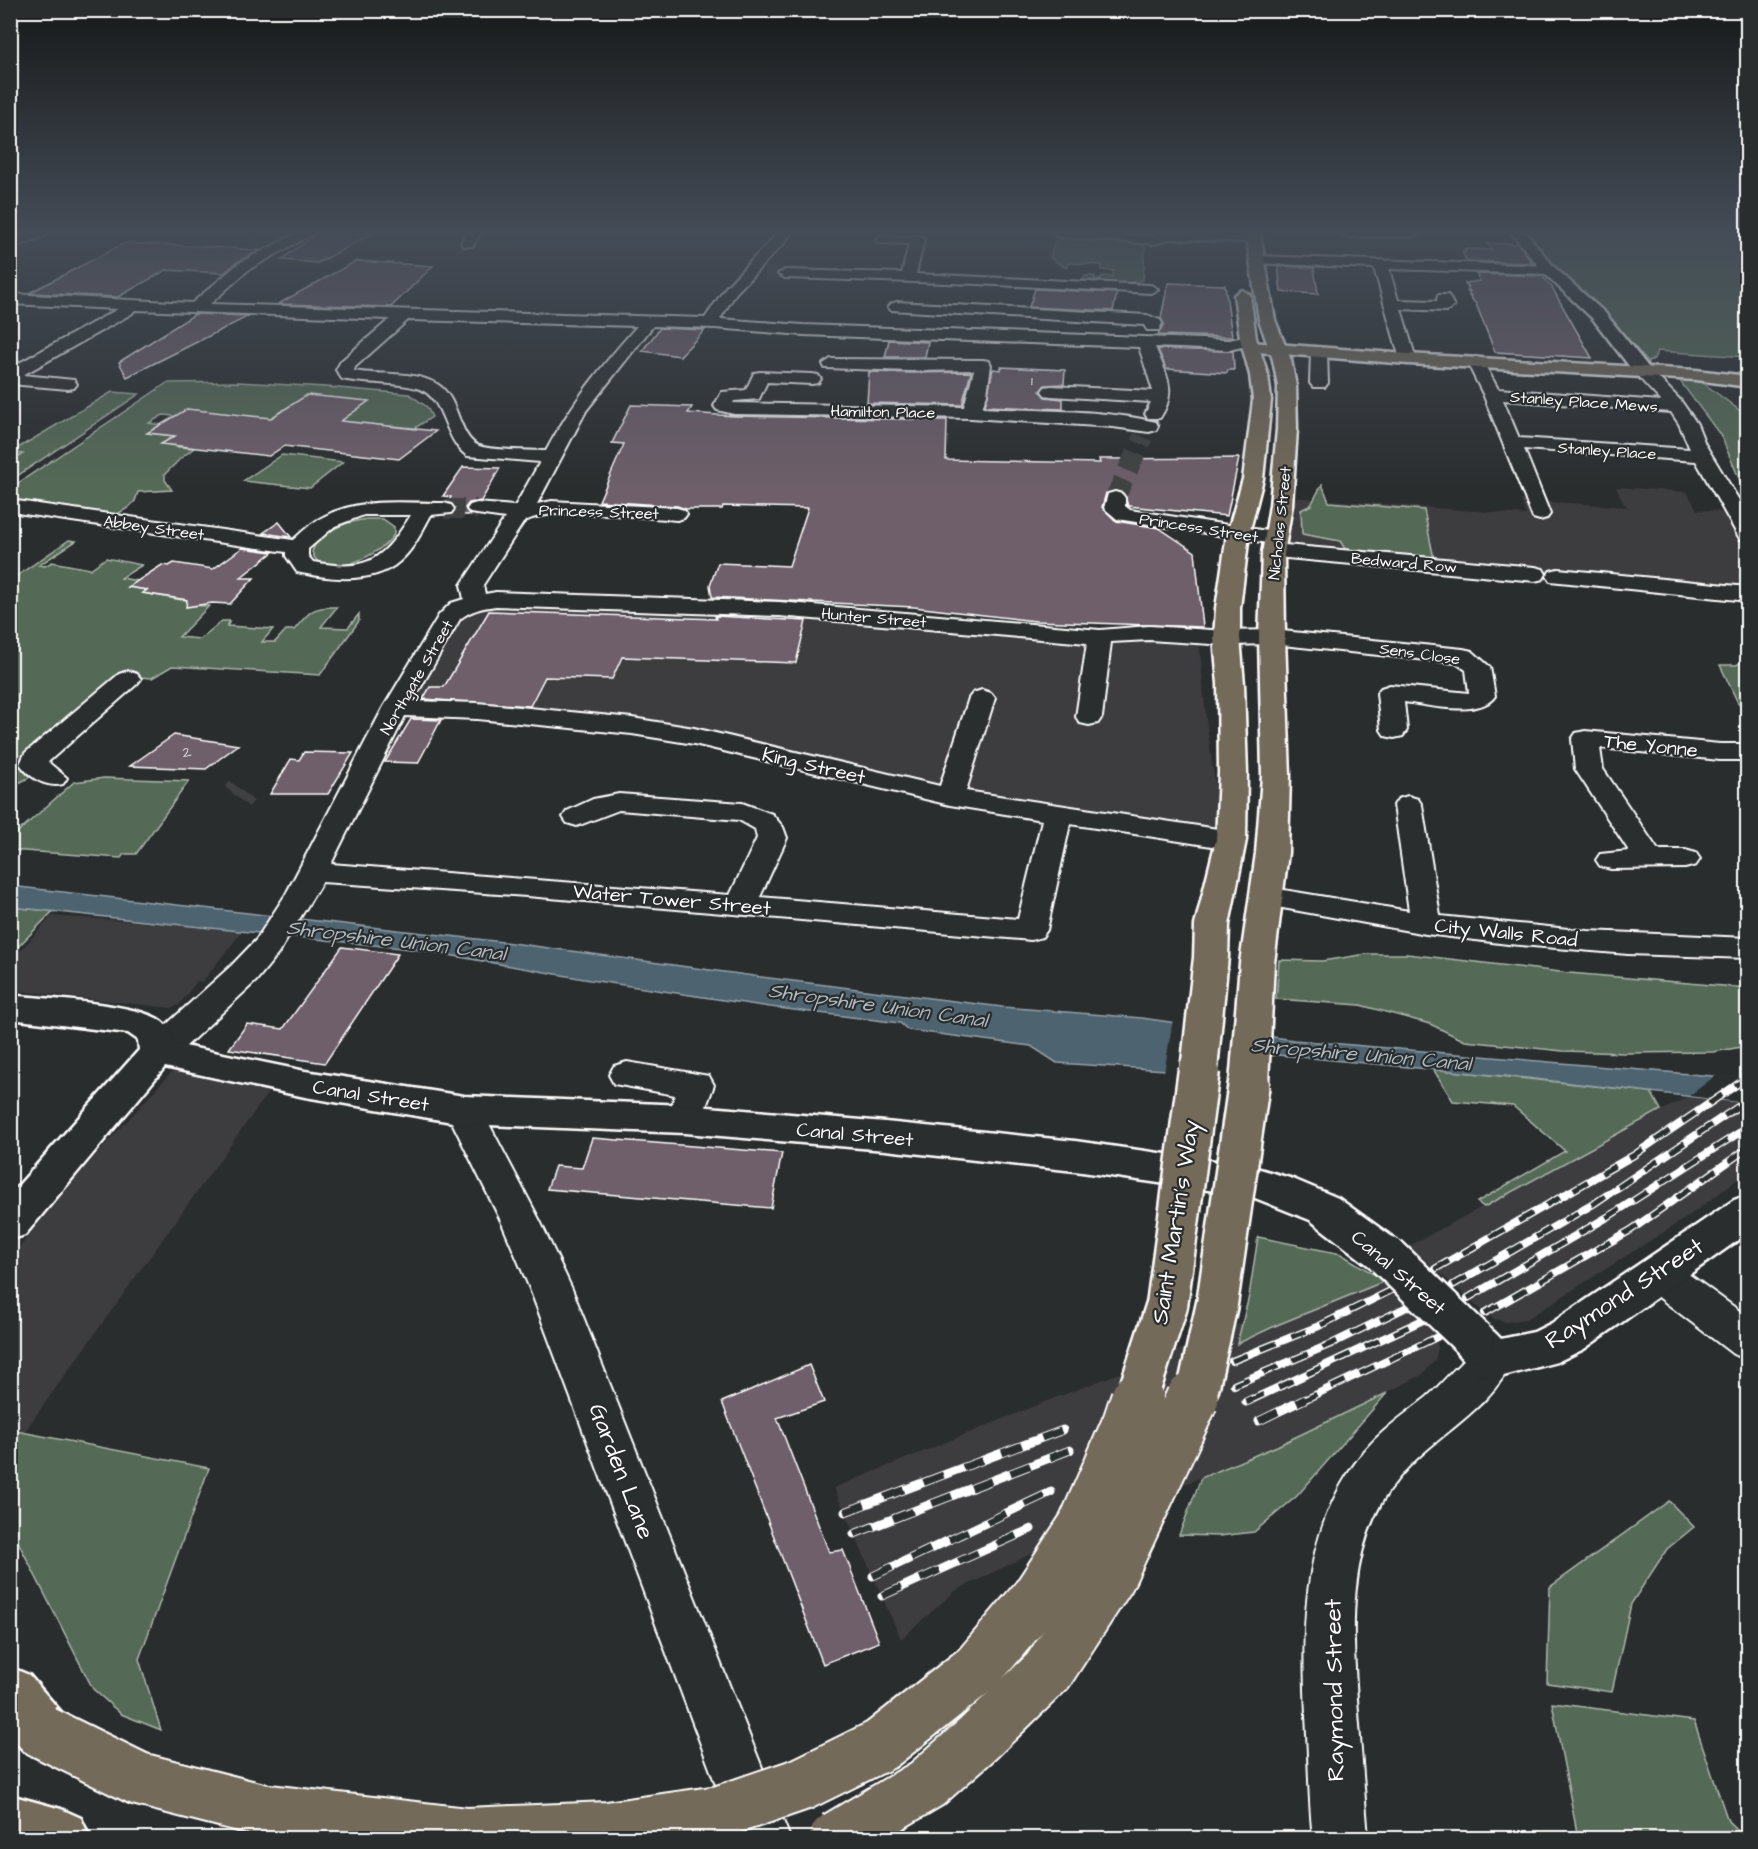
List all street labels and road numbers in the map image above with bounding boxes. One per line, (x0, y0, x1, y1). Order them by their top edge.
street label: Stanley Place Mews (1509, 386, 1659, 419)
street label: Hamilton Place (830, 400, 936, 424)
street label: Stanley Place (1557, 437, 1657, 466)
street label: Nicholas Street (1263, 465, 1297, 581)
street label: Princess Street (539, 499, 660, 525)
street label: Princess Street (1138, 508, 1260, 548)
street label: Abbey Street (102, 510, 206, 547)
street label: Bedward Row (1350, 547, 1458, 579)
street label: Hunter Street (820, 602, 928, 634)
street label: Northgate Street (375, 615, 460, 740)
street label: Sens Close (1378, 637, 1462, 671)
street label: The Yonne (1603, 727, 1699, 765)
street label: King Street (759, 741, 868, 792)
street label: Water Tower Street (572, 877, 772, 923)
street label: City Walls Road (1433, 912, 1579, 955)
street label: Canal Street (311, 1073, 431, 1119)
street label: Canal Street (795, 1116, 915, 1154)
street label: Saint Martin's Way (1143, 1117, 1210, 1327)
street label: Canal Street (1345, 1224, 1452, 1322)
street label: Raymond Street (1539, 1230, 1711, 1359)
street label: Garden Lane (580, 1399, 663, 1544)
street label: Raymond Street (1316, 1598, 1355, 1782)

